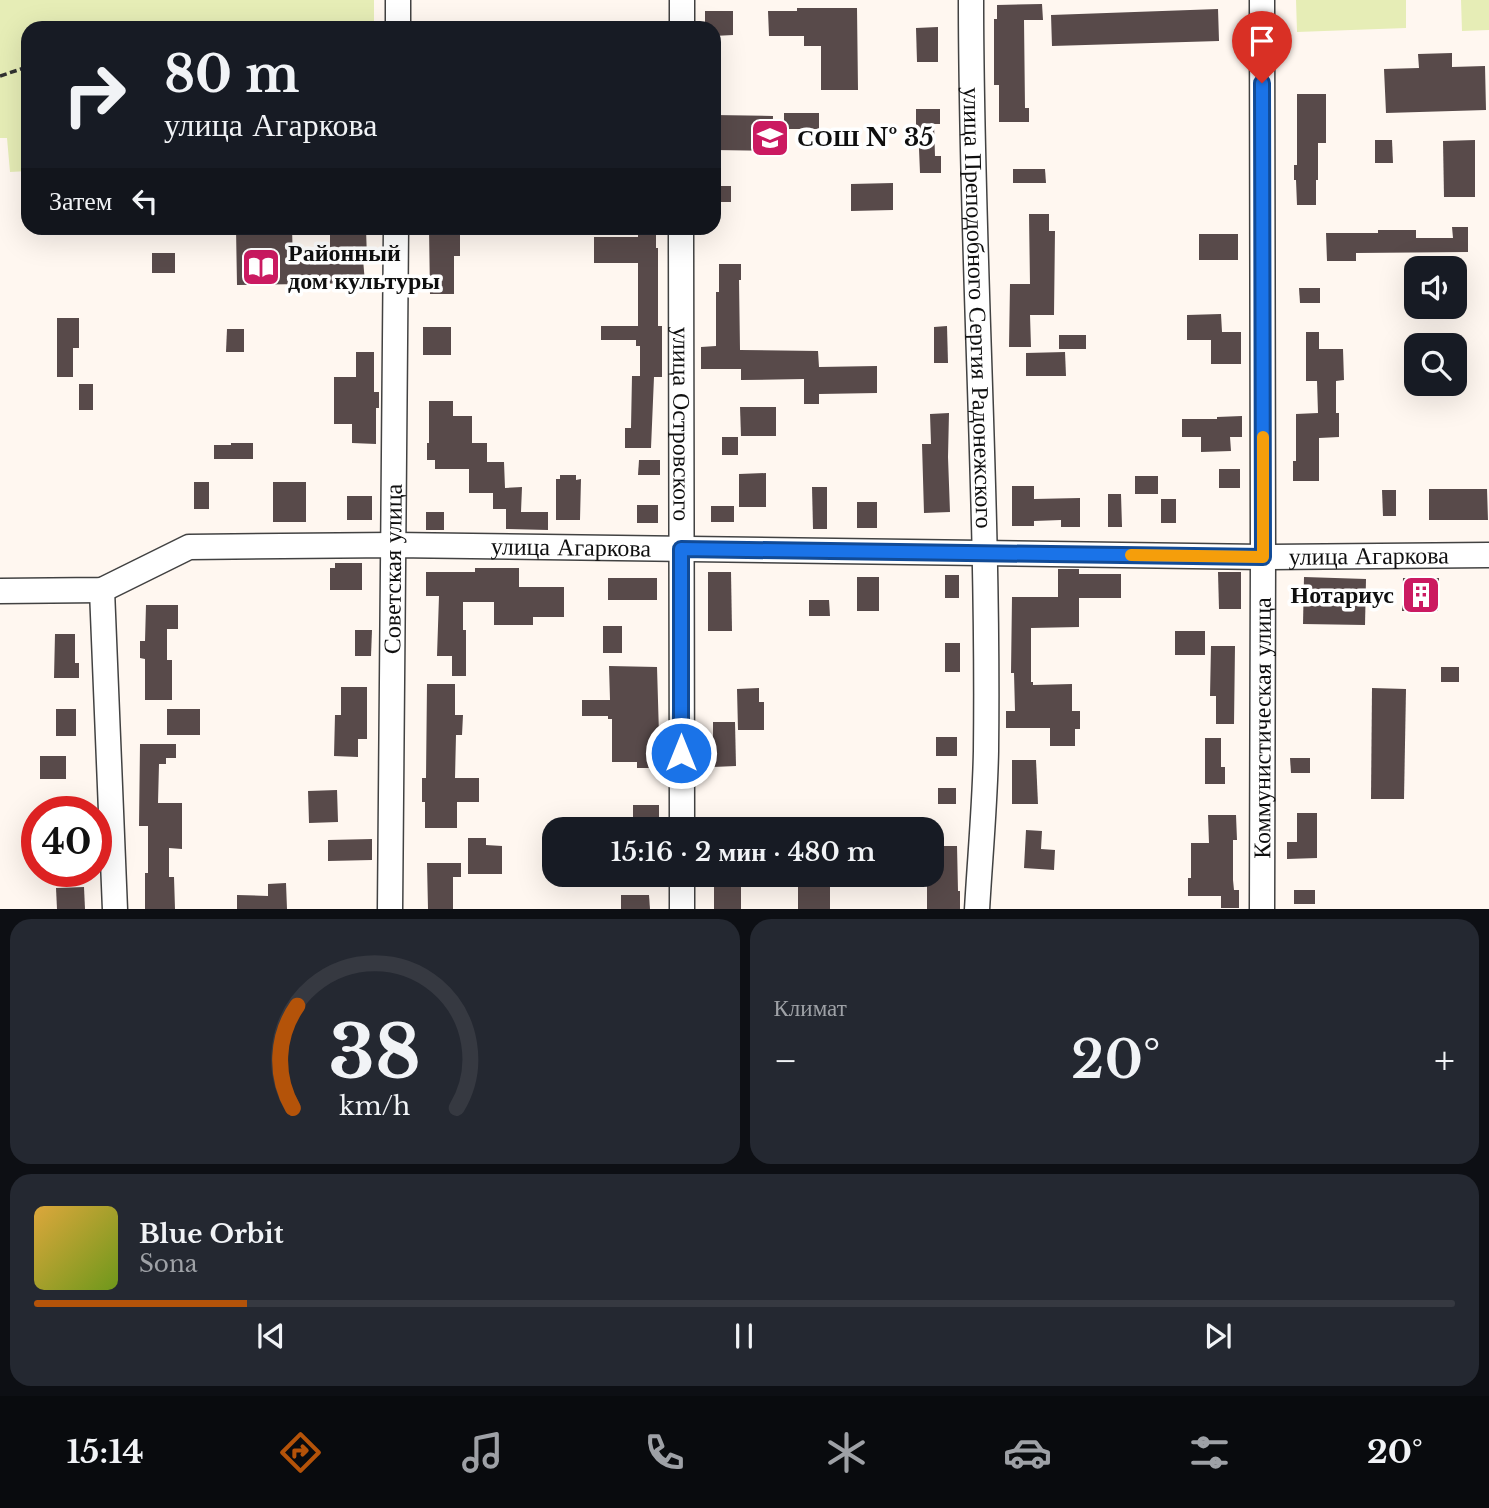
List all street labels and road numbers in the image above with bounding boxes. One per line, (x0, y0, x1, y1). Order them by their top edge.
street label: улица Преподобного Сергия Радонежского (958, 87, 999, 529)
street label: улица Островского (667, 327, 696, 521)
street label: Советская улица (377, 483, 408, 654)
street label: улица Агаркова (491, 531, 652, 563)
street label: улица Агаркова (1289, 540, 1449, 571)
street label: Коммунистическая улица (1247, 597, 1277, 859)

